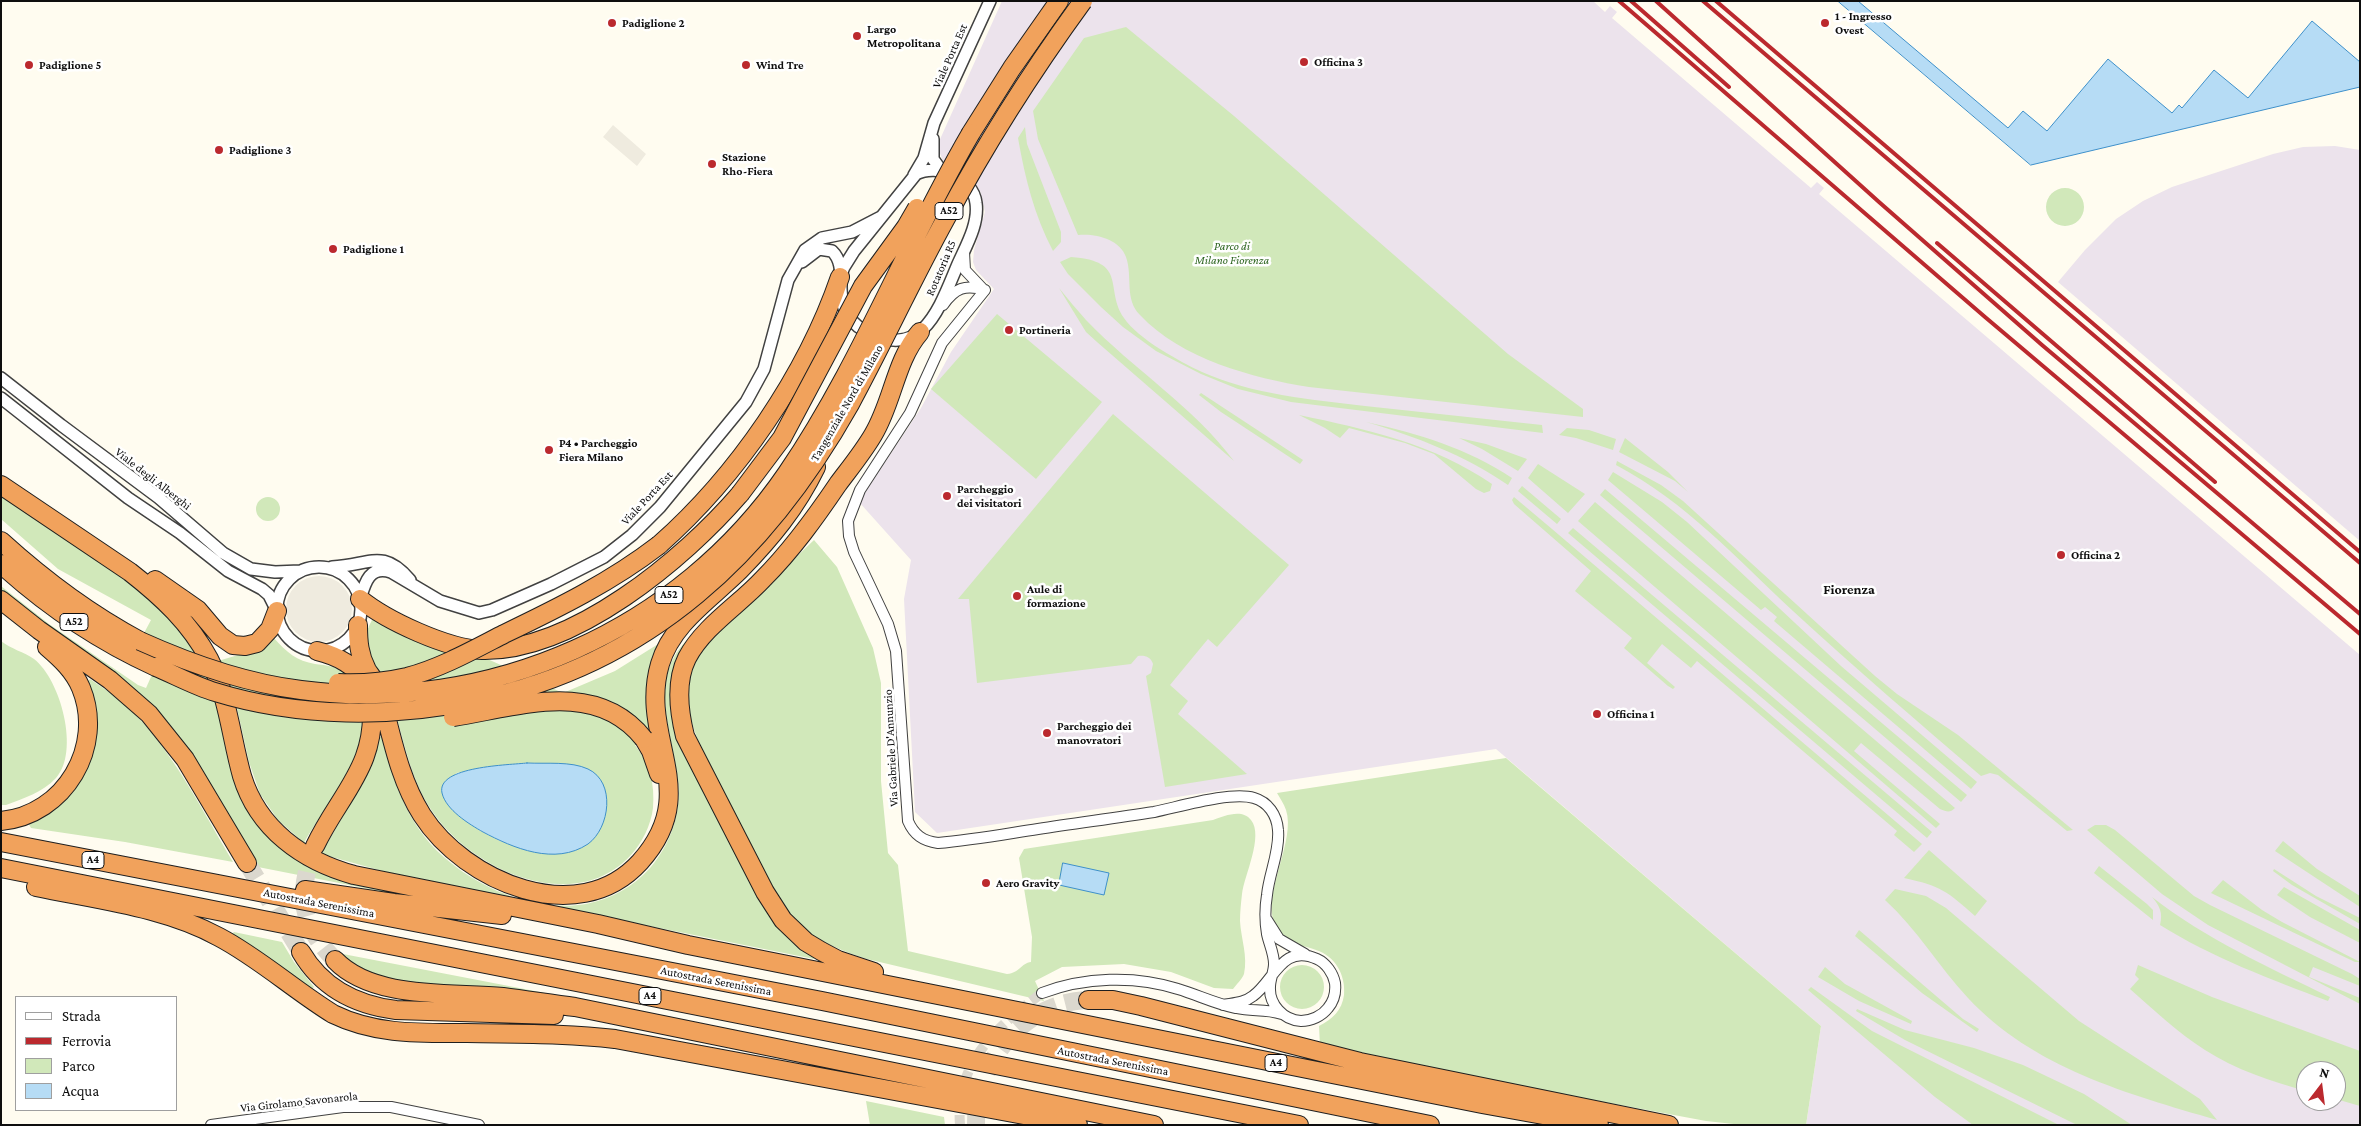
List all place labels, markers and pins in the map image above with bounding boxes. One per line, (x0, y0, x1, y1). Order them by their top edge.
place label: 1 - Ingresso Ovest (1835, 9, 1892, 37)
place label: Padiglione 2 (622, 16, 685, 30)
marker: Padiglione 2 (606, 17, 618, 29)
marker: 1 - Ingresso Ovest (1819, 17, 1831, 29)
place label: Largo Metropolitana (867, 22, 941, 50)
marker: Largo Metropolitana (851, 30, 863, 42)
place label: Officina 3 (1314, 55, 1363, 69)
marker: Officina 3 (1298, 56, 1310, 68)
place label: Padiglione 5 (39, 58, 101, 72)
place label: Wind Tre (756, 58, 804, 72)
marker: Padiglione 5 (23, 59, 35, 71)
marker: Wind Tre (740, 59, 752, 71)
place label: Padiglione 3 (229, 143, 291, 157)
marker: Padiglione 3 (213, 144, 225, 156)
place label: Stazione Rho-Fiera (722, 150, 773, 178)
marker: Stazione Rho-Fiera (706, 158, 718, 170)
place label: Padiglione 1 (343, 242, 404, 256)
marker: Padiglione 1 (327, 243, 339, 255)
place label: Portineria (1019, 323, 1071, 337)
marker: Portineria (1003, 324, 1015, 336)
place label: P4 • Parcheggio Fiera Milano (559, 436, 638, 464)
marker: P4 • Parcheggio Fiera Milano (543, 444, 555, 456)
place label: Parcheggio dei visitatori (957, 482, 1022, 510)
marker: Parcheggio dei visitatori (941, 490, 953, 502)
place label: Officina 2 (2071, 548, 2120, 562)
marker: Officina 2 (2055, 549, 2067, 561)
place label: Aule di formazione (1027, 582, 1086, 610)
marker: Aule di formazione (1011, 590, 1023, 602)
place label: Officina 1 (1607, 707, 1655, 721)
marker: Officina 1 (1591, 708, 1603, 720)
place label: Parcheggio dei manovratori (1057, 719, 1131, 747)
marker: Parcheggio dei manovratori (1041, 727, 1053, 739)
place label: Aero Gravity (996, 876, 1059, 890)
marker: Aero Gravity (980, 877, 992, 889)

